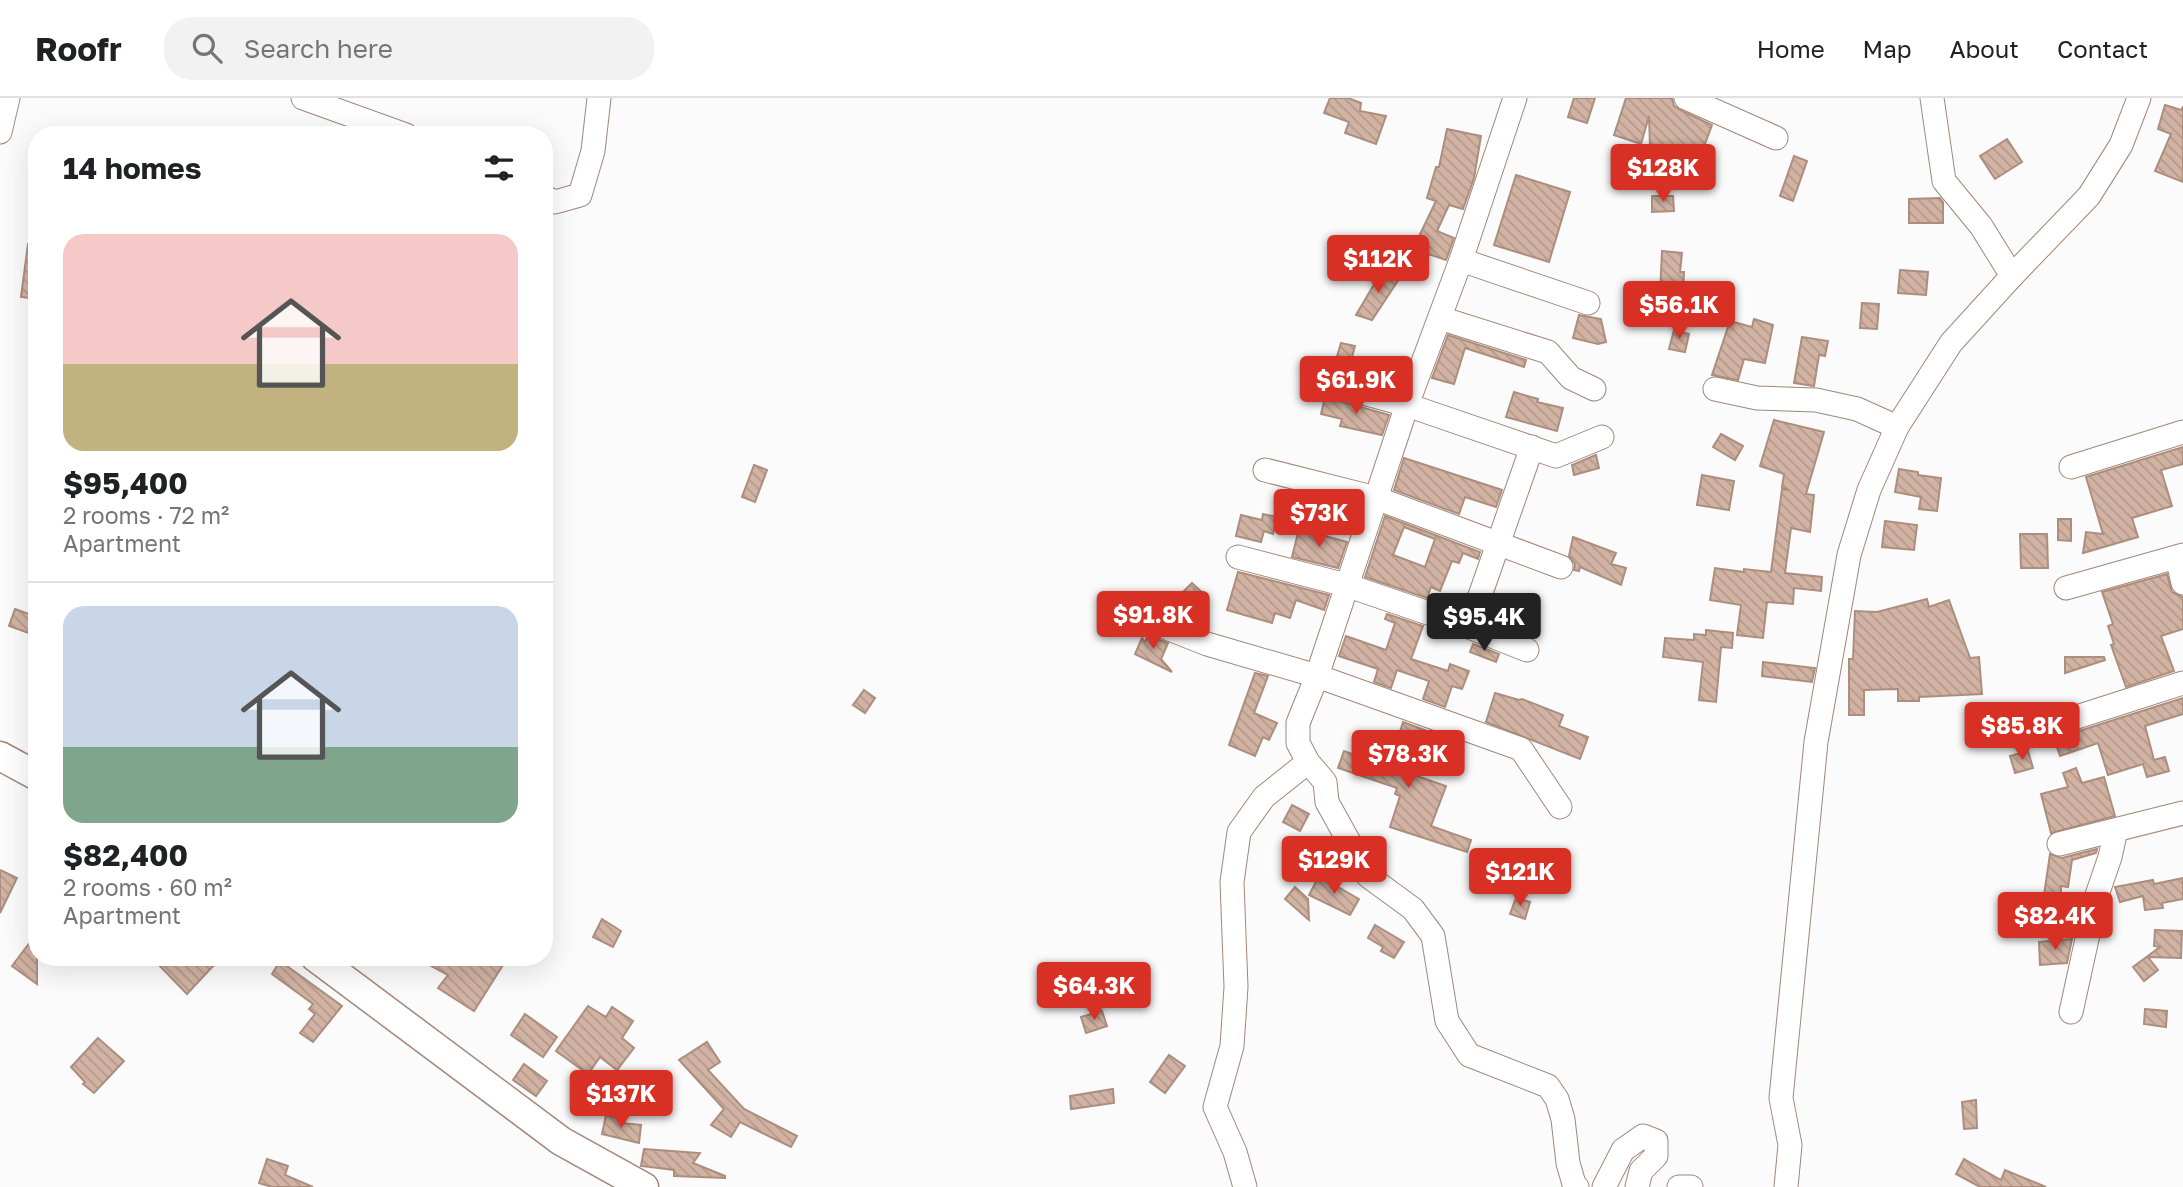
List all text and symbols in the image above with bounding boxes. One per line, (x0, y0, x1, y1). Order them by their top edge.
search box (164, 17, 654, 80)
text: Roofr (35, 29, 122, 68)
icon: search (188, 29, 226, 67)
text: Search here (244, 33, 393, 64)
text: Home (1757, 34, 1825, 63)
text: Map (1863, 34, 1912, 63)
text: About (1950, 34, 2019, 63)
text: Contact (2057, 34, 2148, 63)
pin: $128K (1614, 144, 1712, 204)
icon: filters (480, 149, 518, 187)
text: 14 homes (63, 150, 202, 186)
text: $128K (1627, 153, 1699, 181)
pin: $112K (1329, 236, 1427, 295)
text: $112K (1343, 244, 1413, 272)
icon: home (228, 280, 354, 406)
pin: $56.1K (1622, 282, 1736, 341)
text: $56.1K (1639, 290, 1719, 318)
pin: $61.9K (1299, 356, 1413, 416)
text: $61.9K (1316, 365, 1396, 393)
text: $95,400 (63, 465, 188, 501)
pin: $73K (1278, 490, 1360, 549)
text: $73K (1290, 498, 1348, 526)
text: 2 rooms · 72 m² (63, 501, 229, 529)
text: Apartment (63, 529, 181, 557)
pin: $91.8K (1096, 592, 1210, 651)
pin: $95.4K (1427, 594, 1541, 653)
text: $91.8K (1113, 600, 1193, 628)
text: $95.4K (1443, 602, 1525, 630)
icon: home (228, 652, 354, 778)
pin: $85.8K (1965, 702, 2079, 762)
text: $85.8K (1981, 711, 2063, 739)
pin: $78.3K (1351, 730, 1465, 790)
text: $78.3K (1368, 739, 1448, 767)
pin: $129K (1285, 836, 1383, 896)
text: $82,400 (63, 837, 188, 873)
text: $129K (1298, 845, 1370, 873)
pin: $121K (1471, 848, 1569, 908)
text: $121K (1485, 857, 1555, 885)
text: 2 rooms · 60 m² (63, 873, 232, 901)
pin: $82.4K (1998, 892, 2112, 952)
text: Apartment (63, 901, 181, 929)
text: $82.4K (2014, 901, 2096, 929)
pin: $64.3K (1037, 962, 1151, 1022)
text: $64.3K (1053, 971, 1135, 999)
pin: $137K (572, 1070, 670, 1130)
text: $137K (586, 1079, 656, 1107)

